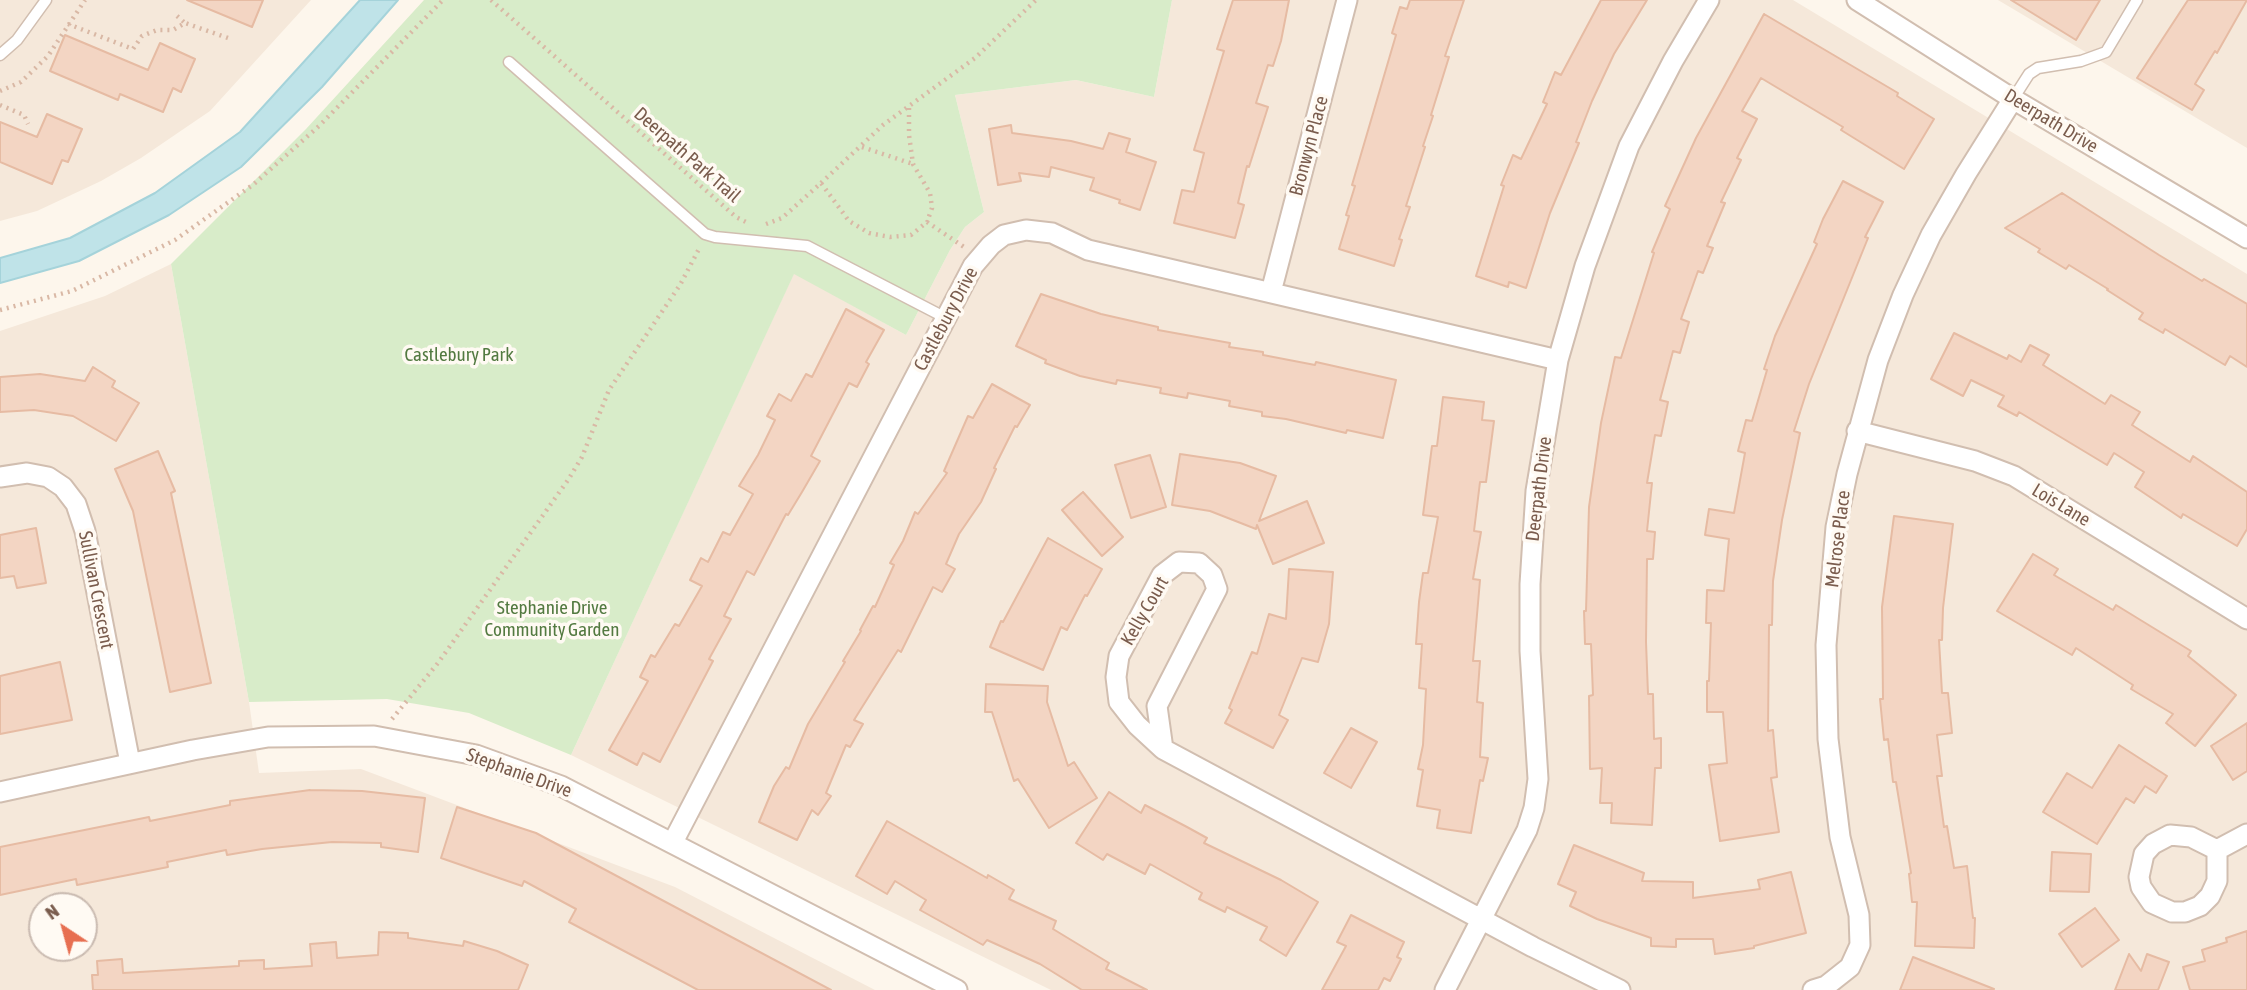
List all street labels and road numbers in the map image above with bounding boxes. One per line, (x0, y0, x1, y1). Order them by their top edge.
street label: Deerpath Drive (2000, 84, 2102, 158)
street label: Bronwyn Place (1285, 94, 1333, 198)
street label: Deerpath Park Trail (629, 103, 745, 207)
street label: Castlebury Drive (909, 263, 983, 375)
street label: Deerpath Drive (1521, 435, 1557, 543)
street label: Lois Lane (2028, 479, 2094, 531)
street label: Melrose Place (1821, 489, 1855, 589)
street label: Sullivan Crescent (73, 529, 119, 651)
street label: Kelly Court (1116, 573, 1174, 649)
street label: Stephanie Drive (463, 743, 575, 803)

